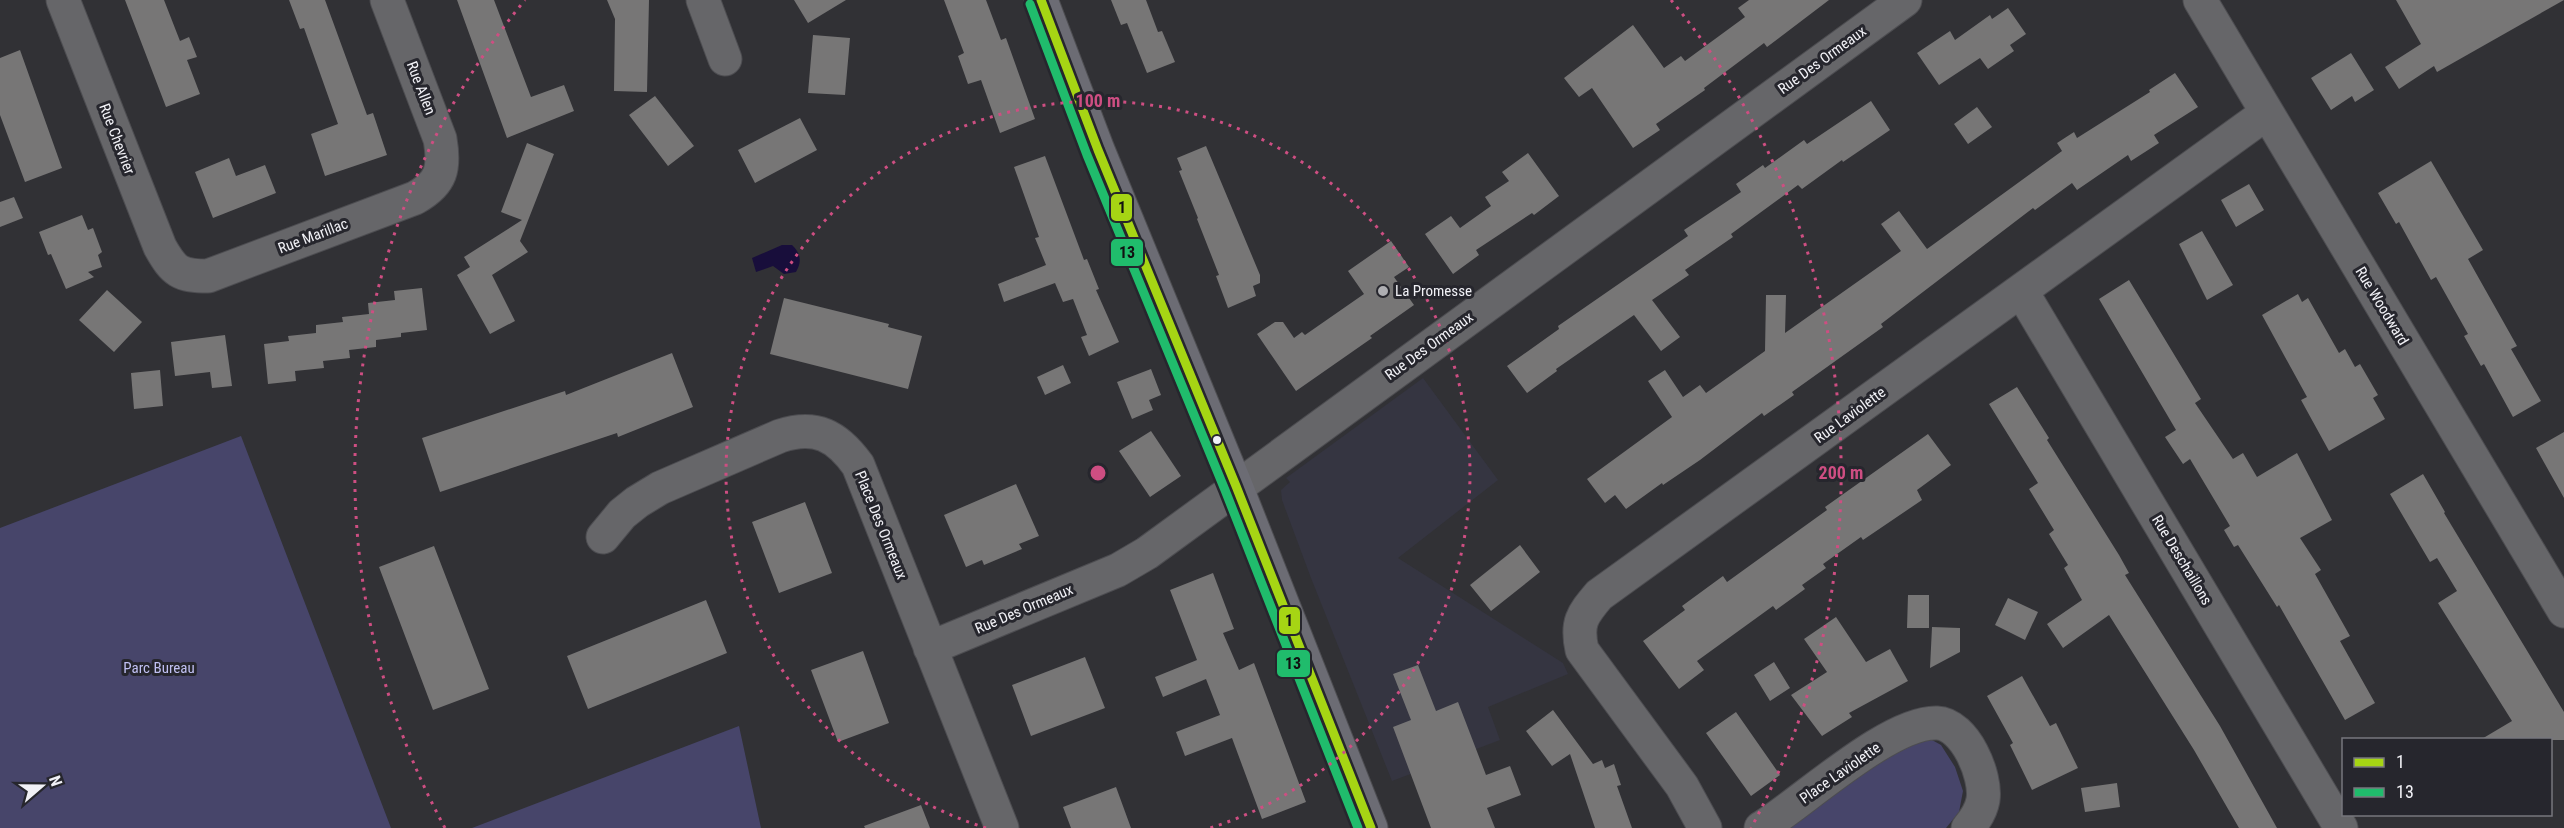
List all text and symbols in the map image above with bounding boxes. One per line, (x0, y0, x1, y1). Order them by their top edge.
street label: Rue Des Ormeaux (1774, 22, 1870, 98)
street label: Rue Allen (403, 59, 439, 117)
text: 100 m (1076, 90, 1120, 111)
street label: Rue Chevrier (95, 101, 139, 177)
line badge: 1 (1110, 193, 1133, 222)
text: 1 (1118, 198, 1126, 217)
street label: Rue Marillac (276, 214, 350, 258)
line badge: 13 (1110, 238, 1144, 267)
text: 13 (1119, 243, 1135, 262)
street label: Rue Woodward (2352, 264, 2412, 348)
place label: La Promesse (1395, 282, 1472, 300)
marker: La Promesse (1376, 284, 1390, 298)
street label: Rue Des Ormeaux (1381, 308, 1477, 384)
street label: Rue Laviolette (1811, 383, 1889, 447)
unlabelled marker (1211, 434, 1223, 446)
text: 200 m (1819, 462, 1863, 483)
centre of rings (1088, 463, 1108, 483)
street label: Place Des Ormeaux (851, 468, 911, 582)
street label: Rue Deschaillons (2148, 512, 2216, 608)
street label: Rue Des Ormeaux (972, 580, 1076, 638)
line badge: 1 (1278, 606, 1301, 635)
text: 1 (1285, 611, 1293, 630)
line badge: 13 (1276, 649, 1311, 678)
text: 13 (1285, 654, 1301, 673)
park label: Parc Bureau (123, 659, 195, 677)
legend (2342, 738, 2552, 816)
street label: Place Laviolette (1796, 739, 1884, 807)
text: 1 (2396, 751, 2405, 772)
north arrow (12, 756, 72, 816)
text: N (45, 773, 66, 789)
text: 13 (2396, 781, 2414, 802)

